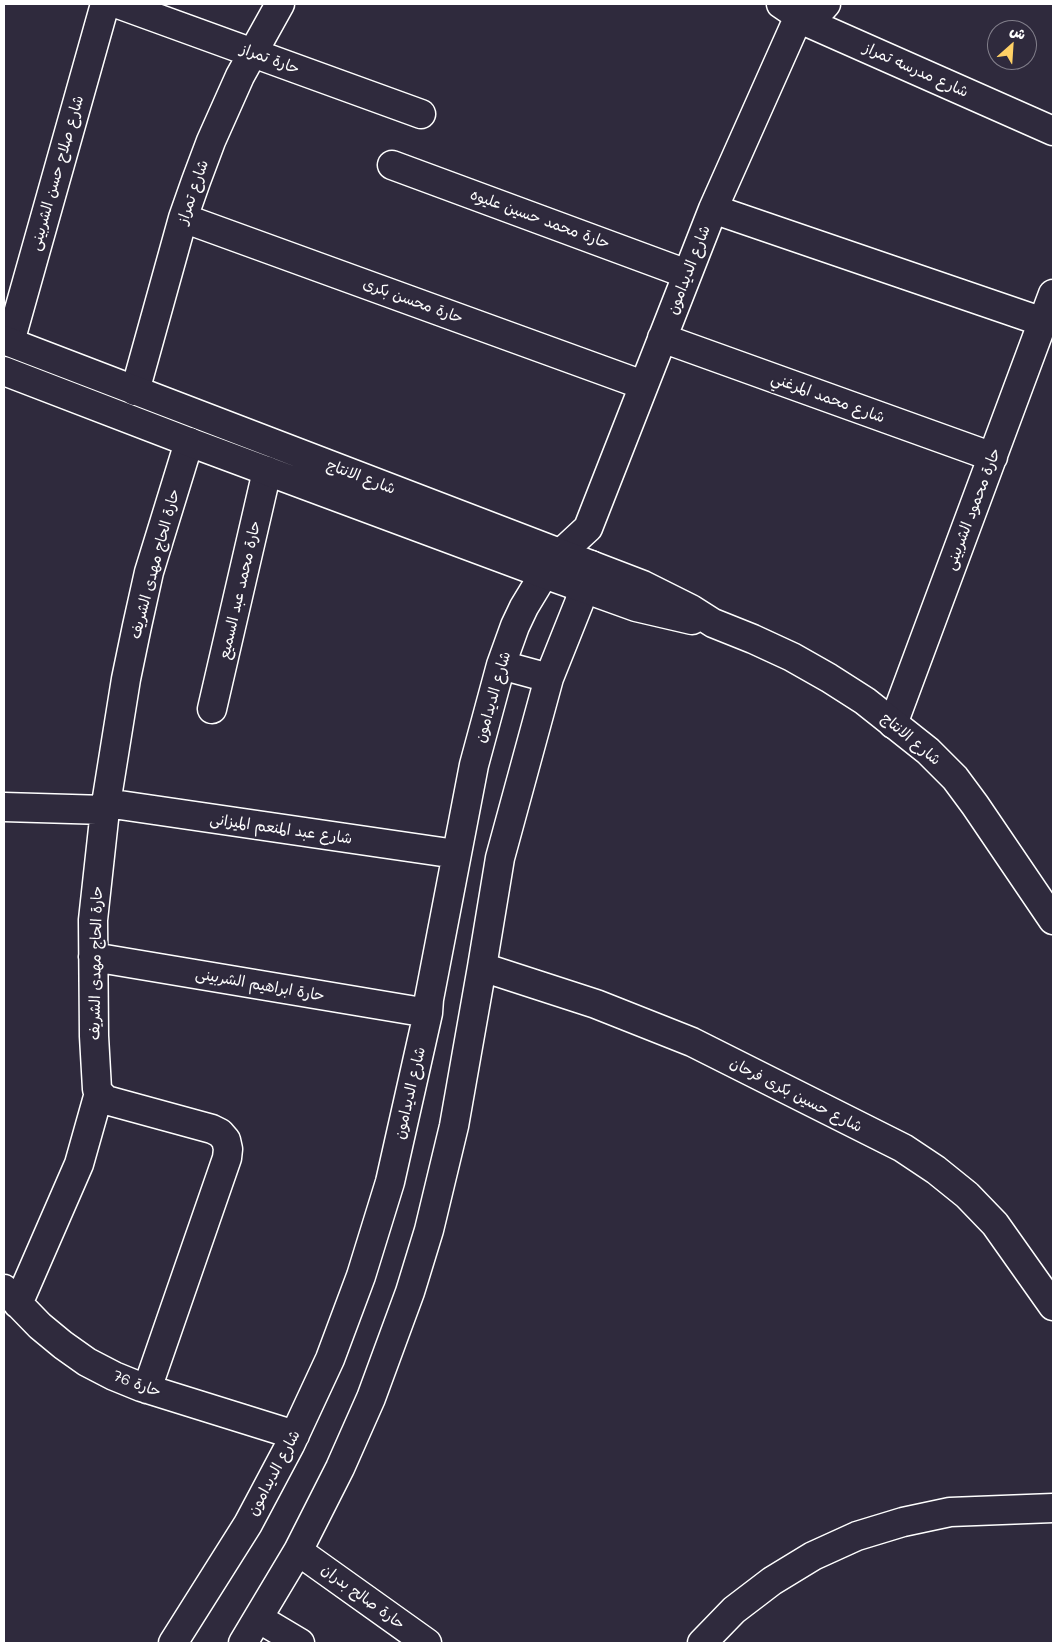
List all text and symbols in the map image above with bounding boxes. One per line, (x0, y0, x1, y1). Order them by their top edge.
north arrow (987, 20, 1037, 70)
text: ش (1007, 20, 1029, 44)
street label: شارع مدرسه تمراز (861, 39, 971, 101)
street label: حارة تمراز (238, 40, 302, 78)
street label: شارع صلاح حسن الشربينى (26, 93, 88, 253)
street label: شارع تمراز (174, 158, 212, 226)
street label: حارة محمد حسين عليوه (468, 185, 612, 253)
street label: شارع الديدامون (664, 223, 714, 317)
street label: حارة محسن بكرى (360, 275, 466, 327)
street label: شارع محمد المرغني (769, 369, 887, 427)
street label: حارة محمود الشربينى (941, 445, 1005, 573)
street label: شارع الانتاج (324, 456, 398, 498)
street label: حارة الحاج مهدى الشريف (126, 487, 184, 641)
street label: حارة محمد عبد السميع (215, 519, 265, 661)
street label: شارع الديدامون (471, 649, 515, 745)
street label: شارع الانتاج (878, 709, 944, 769)
street label: شارع عبد المنعم الميزانى (209, 810, 353, 848)
street label: حارة الحاج مهدى الشريف (86, 886, 106, 1040)
street label: حارة ابراهيم الشربينى (194, 965, 326, 1005)
street label: شارع الديدامون (391, 1045, 429, 1141)
street label: شارع حسين بكرى فرحان (727, 1054, 865, 1136)
street label: حارة 76 (111, 1367, 163, 1401)
street label: شارع الديدامون (244, 1427, 304, 1519)
street label: حارة صالح بدران (318, 1561, 408, 1633)

